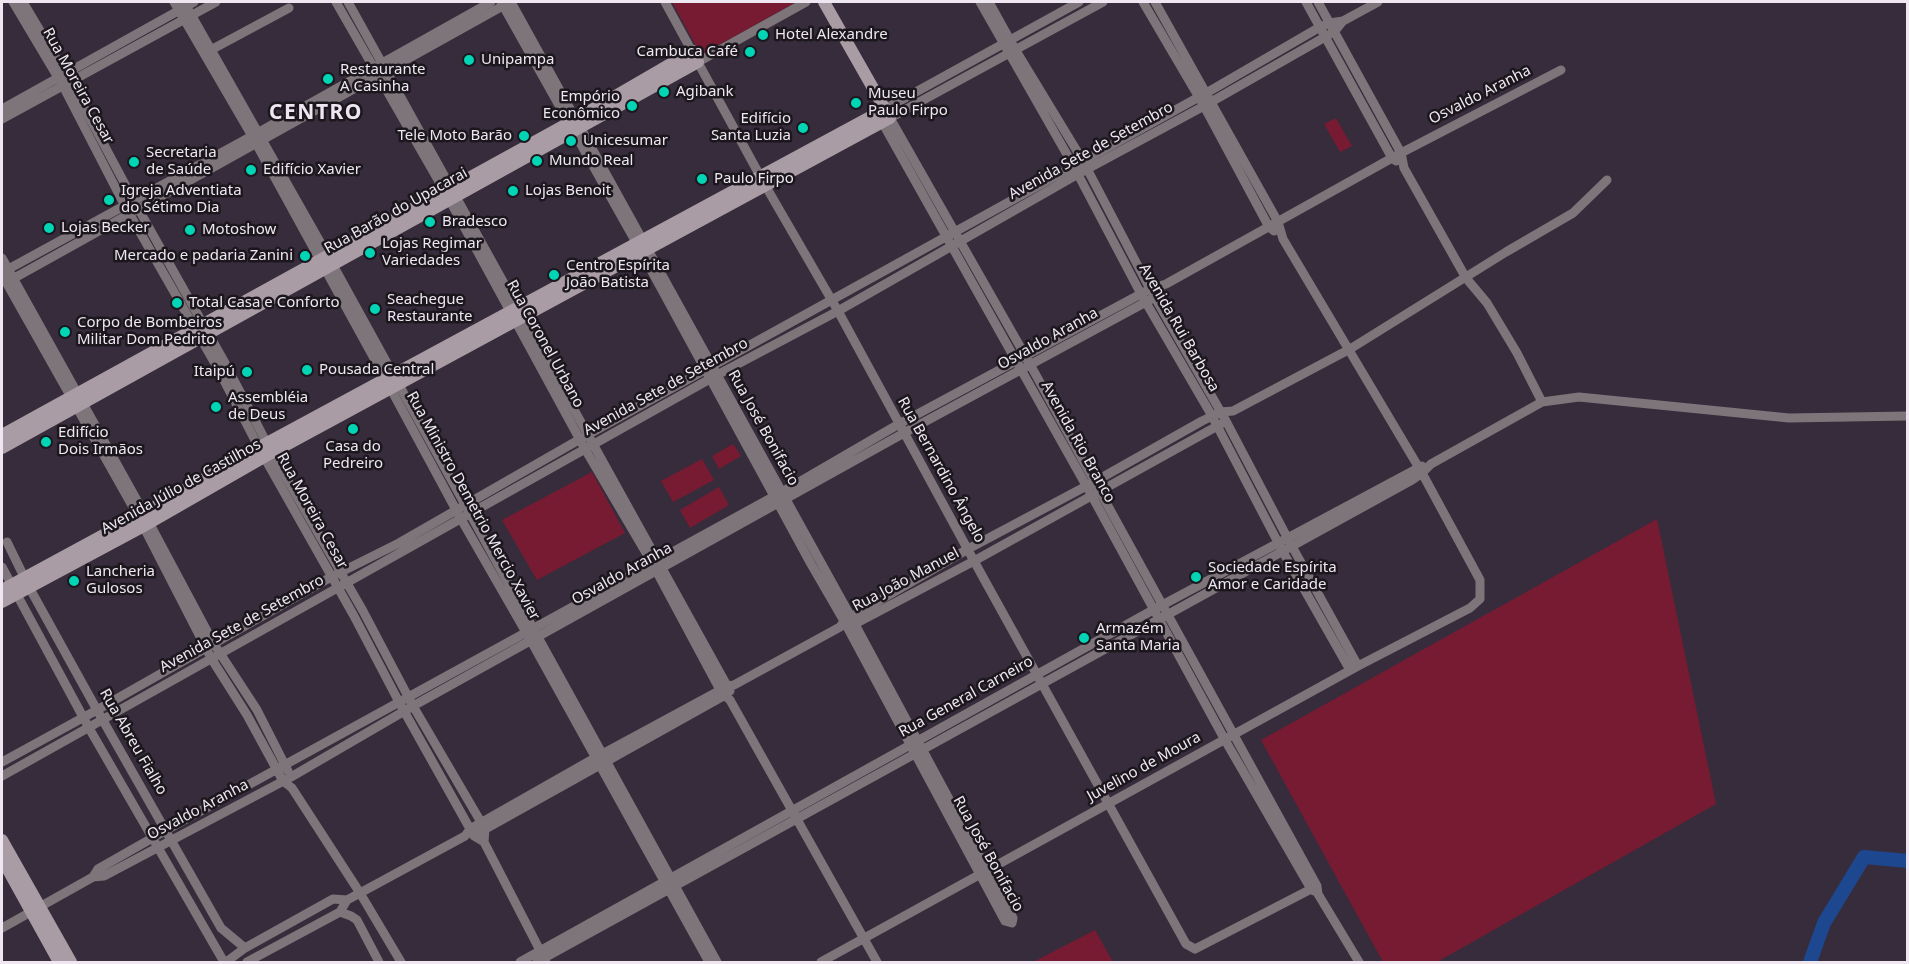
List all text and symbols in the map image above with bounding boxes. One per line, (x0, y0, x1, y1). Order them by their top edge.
street label: Rua Moreira Cesar (39, 25, 117, 147)
place label: Hotel Alexandre (775, 26, 888, 44)
marker: Hotel Alexandre (756, 28, 770, 42)
place label: Cambuca Café (637, 43, 738, 61)
marker: Cambuca Café (743, 45, 757, 59)
place label: Unipampa (481, 51, 554, 69)
marker: Unipampa (462, 53, 476, 67)
place label: Restaurante A Casinha (340, 61, 426, 96)
street label: Osvaldo Aranha (1426, 62, 1534, 128)
marker: Restaurante A Casinha (321, 72, 335, 86)
place label: Agibank (676, 83, 734, 101)
marker: Agibank (657, 85, 671, 99)
place label: Museu Paulo Firpo (868, 85, 948, 120)
place label: Empório Econômico (543, 88, 620, 123)
marker: Museu Paulo Firpo (849, 96, 863, 110)
street label: Avenida Sete de Setembro (1006, 98, 1176, 204)
marker: Empório Econômico (625, 99, 639, 113)
district label: CENTRO (269, 100, 363, 126)
place label: Edifício Santa Luzia (711, 110, 791, 145)
marker: Edifício Santa Luzia (796, 121, 810, 135)
place label: Tele Moto Barão (397, 127, 512, 145)
marker: Tele Moto Barão (517, 129, 531, 143)
place label: Unicesumar (583, 132, 668, 150)
marker: Unicesumar (564, 134, 578, 148)
place label: Secretaria de Saúde (146, 144, 217, 179)
place label: Mundo Real (549, 152, 633, 170)
marker: Mundo Real (530, 154, 544, 168)
marker: Secretaria de Saúde (127, 155, 141, 169)
place label: Edifício Xavier (263, 161, 361, 179)
marker: Edifício Xavier (244, 163, 258, 177)
street label: Rua Barão do Upacarai (321, 164, 471, 258)
place label: Paulo Firpo (714, 170, 794, 188)
marker: Paulo Firpo (695, 172, 709, 186)
place label: Igreja Adventiata do Sétimo Dia (121, 182, 242, 217)
place label: Lojas Benoit (525, 182, 611, 200)
marker: Lojas Benoit (506, 184, 520, 198)
marker: Igreja Adventiata do Sétimo Dia (102, 193, 116, 207)
place label: Bradesco (442, 213, 507, 231)
marker: Bradesco (423, 215, 437, 229)
place label: Lojas Becker (61, 219, 149, 237)
marker: Lojas Becker (42, 221, 56, 235)
place label: Motoshow (202, 221, 276, 239)
marker: Motoshow (183, 223, 197, 237)
place label: Lojas Regimar Variedades (382, 235, 482, 270)
marker: Lojas Regimar Variedades (363, 246, 377, 260)
place label: Mercado e padaria Zanini (114, 247, 293, 265)
marker: Mercado e padaria Zanini (298, 249, 312, 263)
place label: Centro Espírita João Batista (566, 257, 670, 292)
street label: Avenida Rui Barbosa (1135, 261, 1223, 395)
marker: Centro Espírita João Batista (547, 268, 561, 282)
street label: Rua Coronel Urbano (502, 277, 588, 411)
place label: Seachegue Restaurante (387, 291, 473, 326)
place label: Total Casa e Conforto (189, 294, 339, 312)
marker: Total Casa e Conforto (170, 296, 184, 310)
marker: Seachegue Restaurante (368, 302, 382, 316)
street label: Osvaldo Aranha (995, 304, 1101, 374)
place label: Corpo de Bombeiros Militar Dom Pedrito (77, 314, 222, 349)
marker: Corpo de Bombeiros Militar Dom Pedrito (58, 325, 72, 339)
street label: Avenida Sete de Setembro (581, 334, 751, 440)
place label: Pousada Central (319, 361, 434, 379)
place label: Itaipú (194, 363, 235, 381)
marker: Pousada Central (300, 363, 314, 377)
marker: Itaipú (240, 365, 254, 379)
street label: Rua José Bonifacio (724, 367, 802, 489)
street label: Avenida Rio Branco (1037, 378, 1119, 506)
place label: Assembléia de Deus (228, 389, 308, 424)
street label: Rua Ministro Demetrio Mercio Xavier (402, 389, 544, 623)
street label: Rua Bernardino Ângelo (893, 394, 989, 546)
marker: Assembléia de Deus (209, 400, 223, 414)
marker: Casa do Pedreiro (346, 422, 360, 436)
place label: Edifício Dois Irmãos (58, 424, 143, 459)
marker: Edifício Dois Irmãos (39, 435, 53, 449)
street label: Avenida Júlio de Castilhos (98, 436, 264, 538)
place label: Casa do Pedreiro (323, 438, 383, 473)
street label: Rua Moreira Cesar (273, 450, 351, 572)
street label: Osvaldo Aranha (569, 539, 675, 609)
street label: Rua João Manuel (850, 544, 962, 616)
place label: Sociedade Espírita Amor e Caridade (1208, 559, 1337, 594)
place label: Lancheria Gulosos (86, 563, 155, 598)
marker: Sociedade Espírita Amor e Caridade (1189, 570, 1203, 584)
street label: Avenida Sete de Setembro (157, 571, 327, 677)
marker: Lancheria Gulosos (67, 574, 81, 588)
place label: Armazém Santa Maria (1096, 620, 1180, 655)
marker: Armazém Santa Maria (1077, 631, 1091, 645)
street label: Rua General Carneiro (896, 653, 1036, 741)
street label: Rua Abreu Fialho (95, 686, 171, 798)
street label: Juvelino de Moura (1084, 728, 1204, 806)
street label: Osvaldo Aranha (144, 776, 252, 844)
street label: Rua José Bonifacio (949, 793, 1027, 915)

